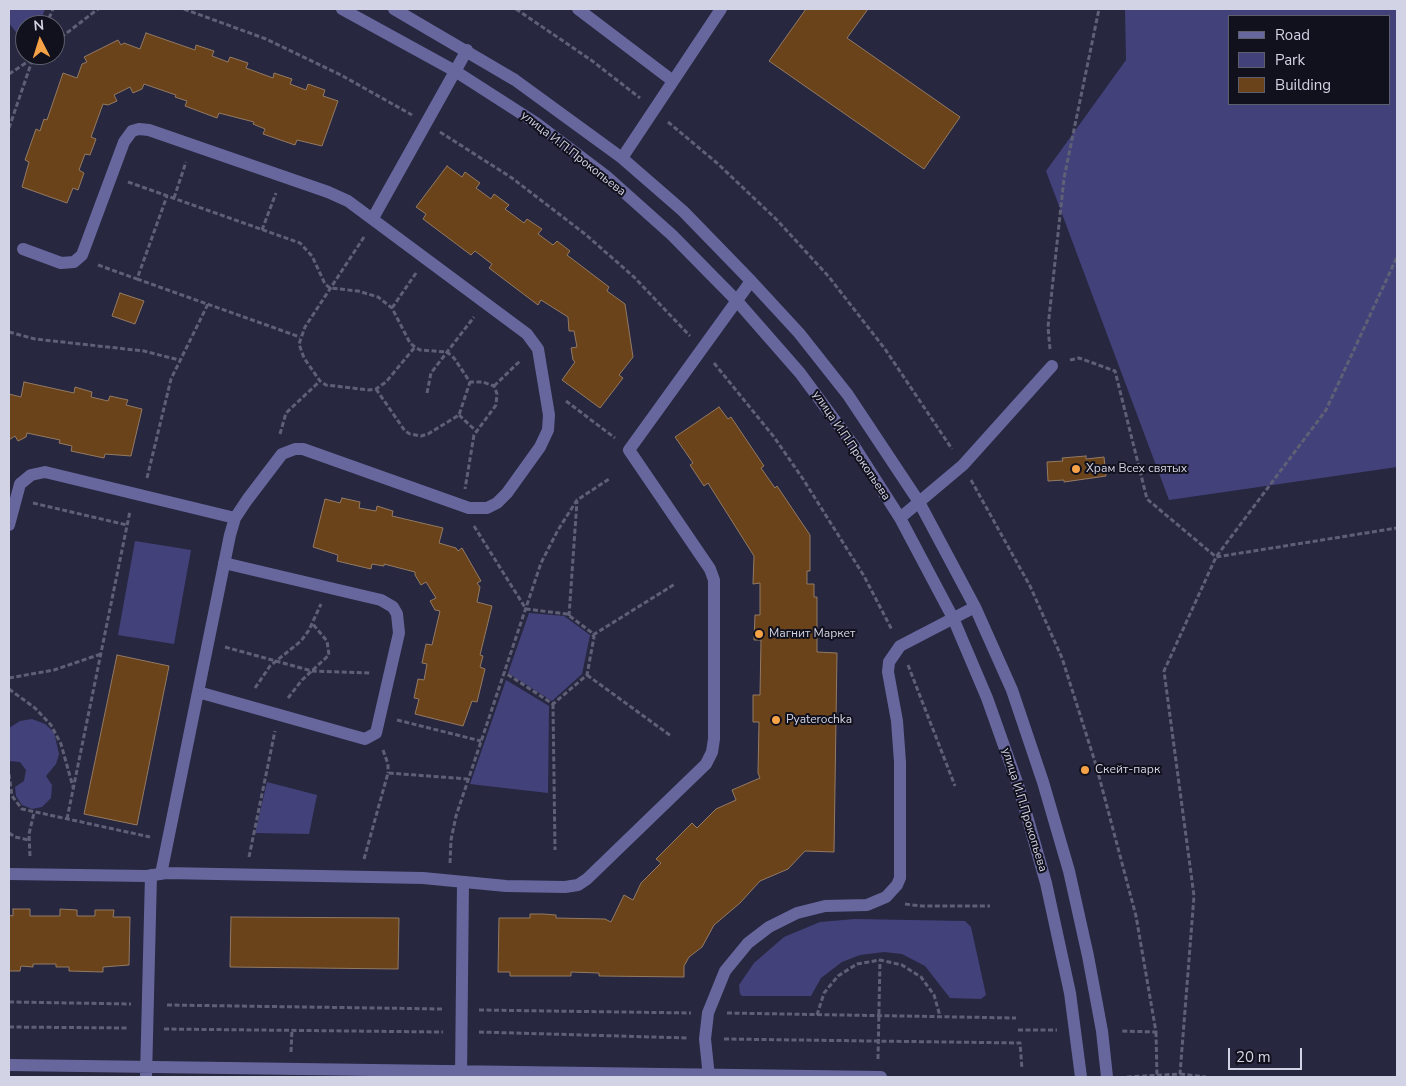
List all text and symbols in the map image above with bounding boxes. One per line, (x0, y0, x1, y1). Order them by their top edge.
north arrow (15, 15, 65, 65)
legend (1228, 15, 1391, 105)
text: N (33, 16, 45, 35)
text: Road (1275, 25, 1310, 45)
text: Park (1275, 50, 1305, 70)
text: Building (1275, 75, 1331, 95)
street label: улица И.П.Прокопьева (518, 109, 628, 199)
street label: улица И.П.Прокопьева (809, 388, 893, 504)
place label: Храм Всех святых (1086, 462, 1187, 476)
marker: Храм Всех святых (1070, 463, 1082, 475)
place label: Магнит Маркет (769, 627, 855, 641)
marker: Магнит Маркет (753, 628, 765, 640)
place label: Pyaterochka (786, 713, 852, 727)
marker: Pyaterochka (770, 714, 782, 726)
street label: улица И.П.Прокопьева (998, 746, 1050, 874)
place label: Скейт-парк (1095, 763, 1160, 777)
marker: Скейт-парк (1079, 764, 1091, 776)
scale bar (1231, 1038, 1305, 1070)
text: 20 m (1236, 1047, 1271, 1067)

